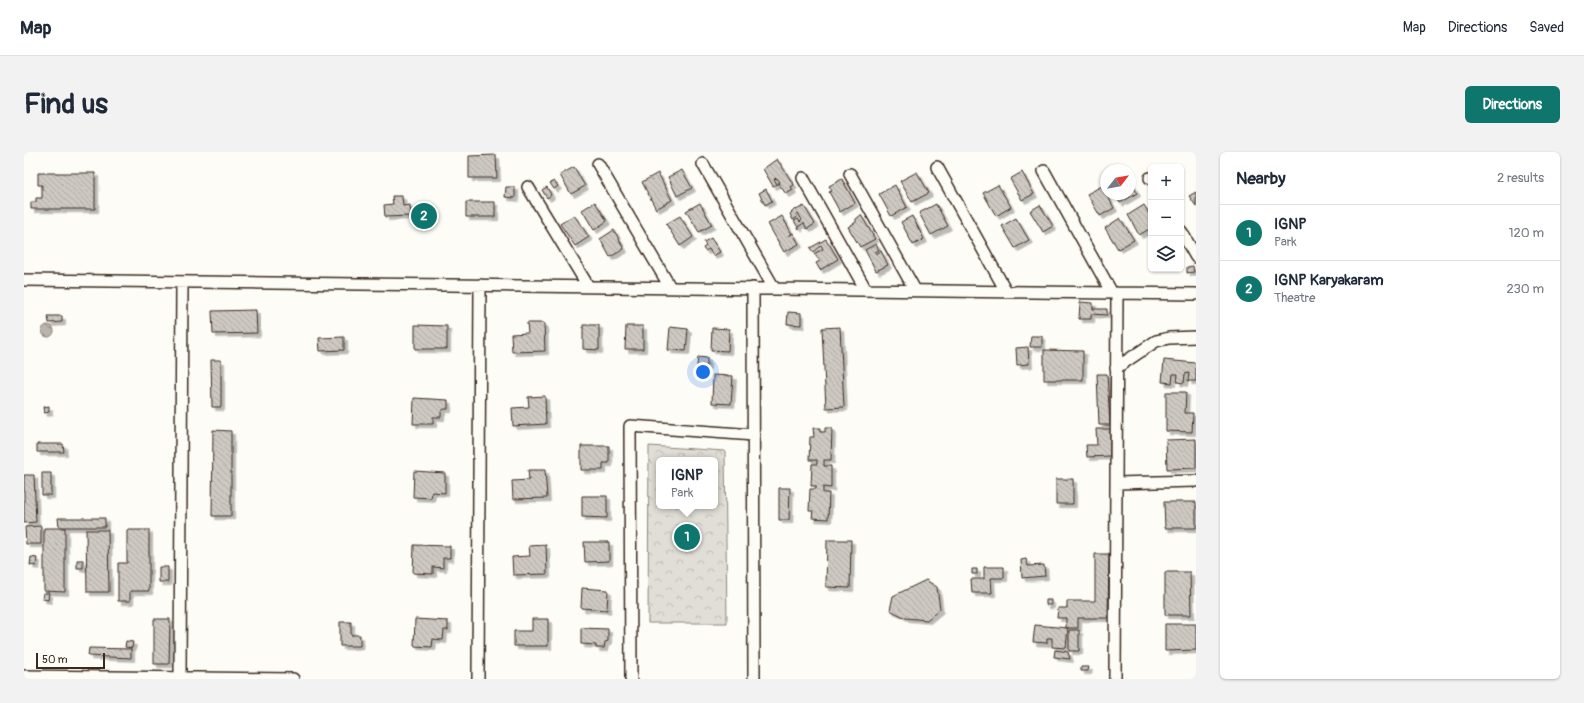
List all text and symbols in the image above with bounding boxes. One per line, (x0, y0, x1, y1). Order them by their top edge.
text: Map (20, 16, 51, 40)
text: Map (1403, 19, 1426, 36)
text: Directions (1448, 19, 1507, 36)
text: Saved (1529, 19, 1564, 36)
button: Directions (1465, 86, 1560, 123)
text: Find us (24, 87, 108, 122)
north arrow (1100, 164, 1136, 200)
map controls (1148, 164, 1184, 272)
button: + (1148, 164, 1184, 200)
text: Nearby (1236, 168, 1285, 189)
text: 2 results (1497, 170, 1544, 186)
button: − (1148, 200, 1184, 236)
pin: 2 (411, 201, 437, 231)
text: IGNP (1274, 215, 1307, 234)
text: 1 (1246, 225, 1252, 241)
text: 120 m (1508, 225, 1544, 241)
text: Park (1274, 234, 1297, 250)
button: layers (1148, 236, 1184, 272)
text: IGNP Karyakaram (1274, 271, 1384, 290)
text: 2 (1245, 281, 1253, 297)
text: 230 m (1507, 281, 1544, 297)
text: Theatre (1274, 290, 1315, 306)
your location (693, 362, 713, 382)
popup (656, 457, 718, 509)
text: IGNP (671, 466, 703, 485)
text: Park (671, 485, 693, 501)
pin: 1 (674, 522, 700, 552)
scale bar (36, 651, 105, 670)
text: 50 m (42, 653, 68, 666)

